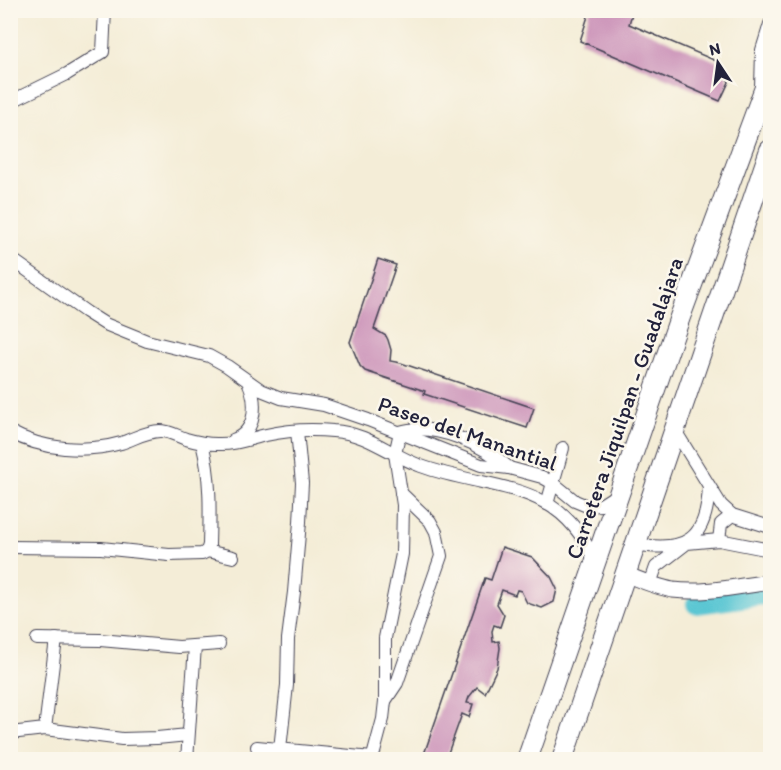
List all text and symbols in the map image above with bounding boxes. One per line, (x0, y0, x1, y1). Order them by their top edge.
north arrow (688, 33, 748, 93)
text: N (707, 38, 722, 59)
street label: Carretera Jiquilpan - Guadalajara (560, 253, 689, 563)
street label: Paseo del Manantial (375, 390, 561, 477)

